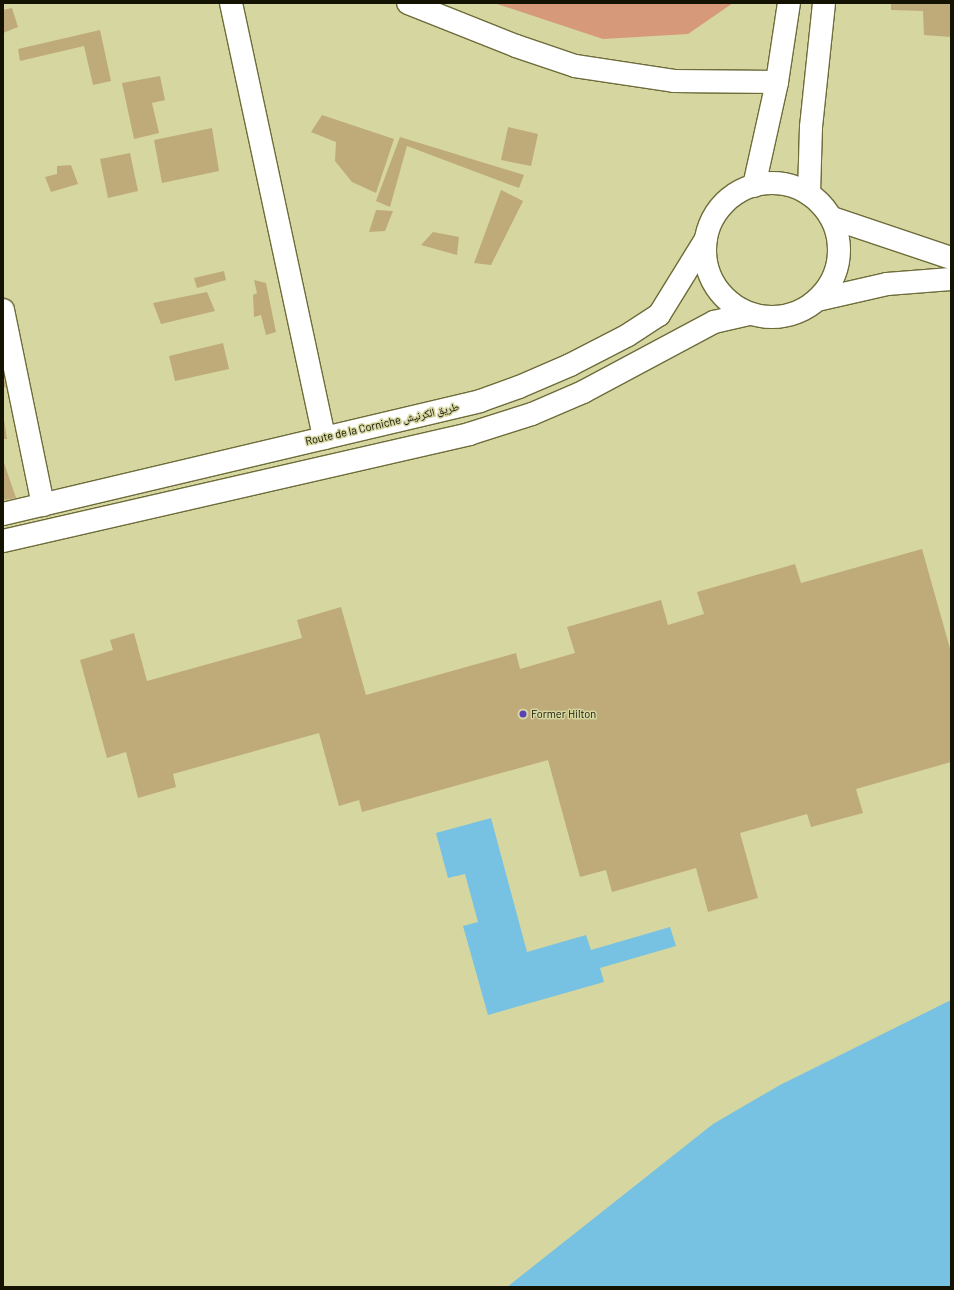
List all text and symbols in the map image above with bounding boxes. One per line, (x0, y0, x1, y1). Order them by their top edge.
street label: Route de la Corniche طريق الكرنيش (304, 400, 460, 448)
place label: Former Hilton (531, 707, 596, 721)
marker: Former Hilton (518, 709, 528, 719)

